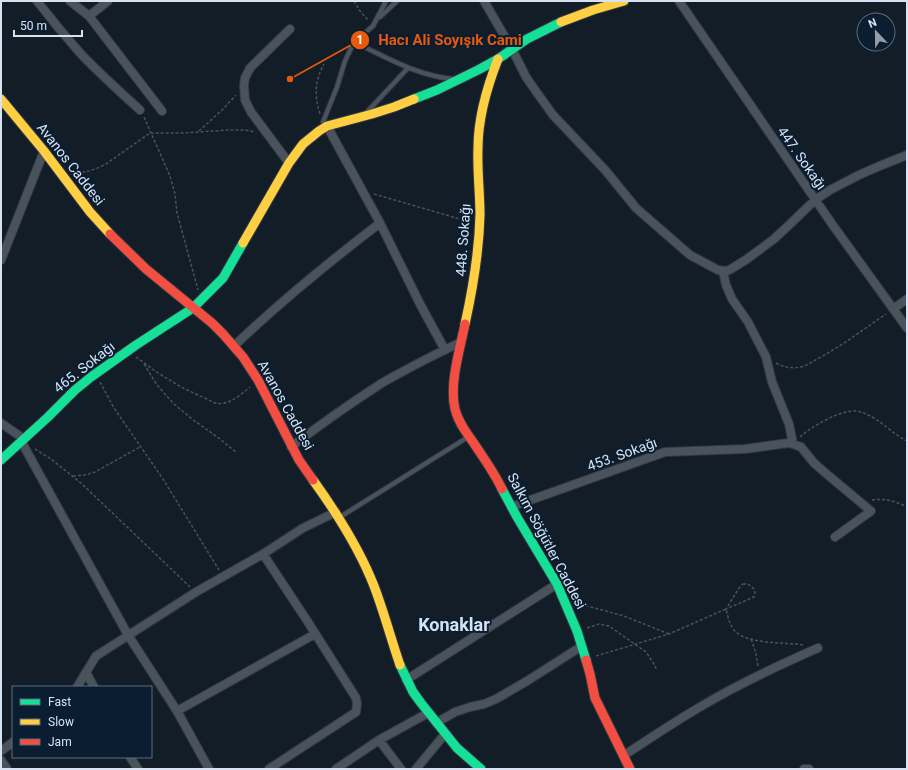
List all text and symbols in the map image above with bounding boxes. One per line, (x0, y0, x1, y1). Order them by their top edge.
scale bar (14, 12, 82, 38)
north arrow (856, 12, 896, 52)
text: N (866, 16, 879, 31)
text: 50 m (20, 19, 47, 33)
callout: Hacı Ali Soyışık Cami (350, 26, 529, 53)
text: Hacı Ali Soyışık Cami (378, 31, 522, 49)
text: 1 (357, 33, 363, 47)
street label: Avanos Caddesi (34, 120, 108, 208)
street label: 447. Sokağı (774, 123, 830, 193)
street label: 448. Sokağı (452, 203, 474, 277)
street label: 465. Sokağı (50, 338, 118, 396)
street label: Avanos Caddesi (255, 357, 317, 453)
street label: 453. Sokağı (585, 434, 659, 474)
street label: Salkım Söğütler Caddesi (504, 470, 590, 612)
district label: Konaklar (418, 614, 490, 635)
legend (12, 686, 152, 758)
text: Fast (48, 695, 71, 709)
text: Slow (48, 715, 74, 729)
text: Jam (48, 735, 72, 749)

